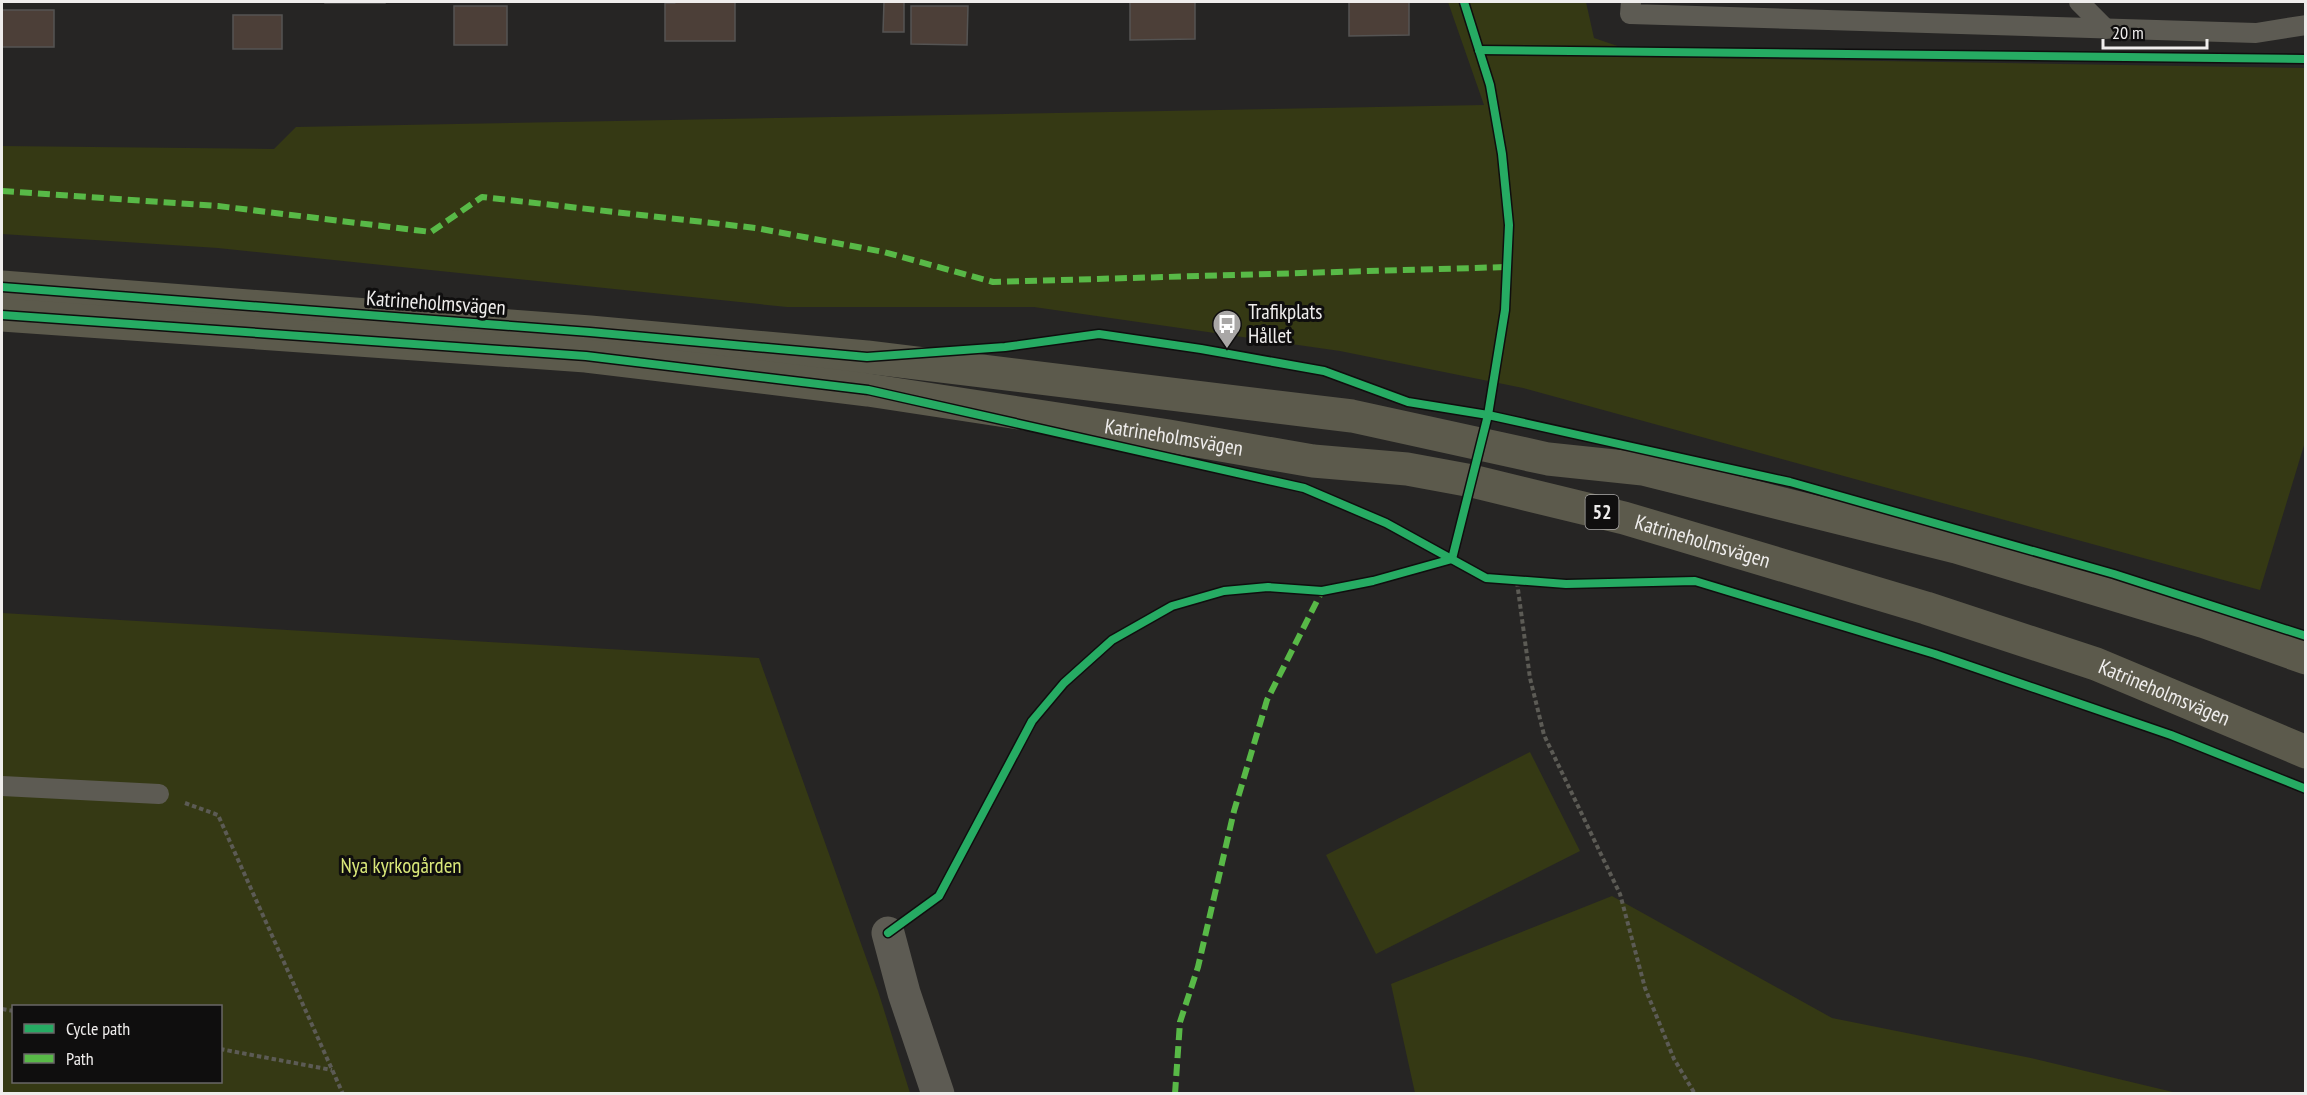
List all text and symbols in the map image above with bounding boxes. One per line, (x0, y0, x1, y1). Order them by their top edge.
scale bar (2103, 12, 2206, 50)
text: 20 m (2112, 21, 2144, 44)
street label: Katrineholmsvägen (365, 284, 507, 321)
place label: Trafikplats Hållet (1248, 298, 1322, 349)
bus stop icon: Trafikplats Hållet (1211, 308, 1243, 350)
street label: Katrineholmsvägen (1103, 412, 1245, 462)
road number: 52 (1586, 495, 1618, 529)
street label: Katrineholmsvägen (1632, 508, 1774, 574)
street label: Katrineholmsvägen (2095, 653, 2234, 732)
park label: Nya kyrkogården (340, 852, 462, 879)
legend (12, 1005, 222, 1083)
text: Cycle path (66, 1017, 130, 1040)
text: Path (66, 1047, 94, 1070)

